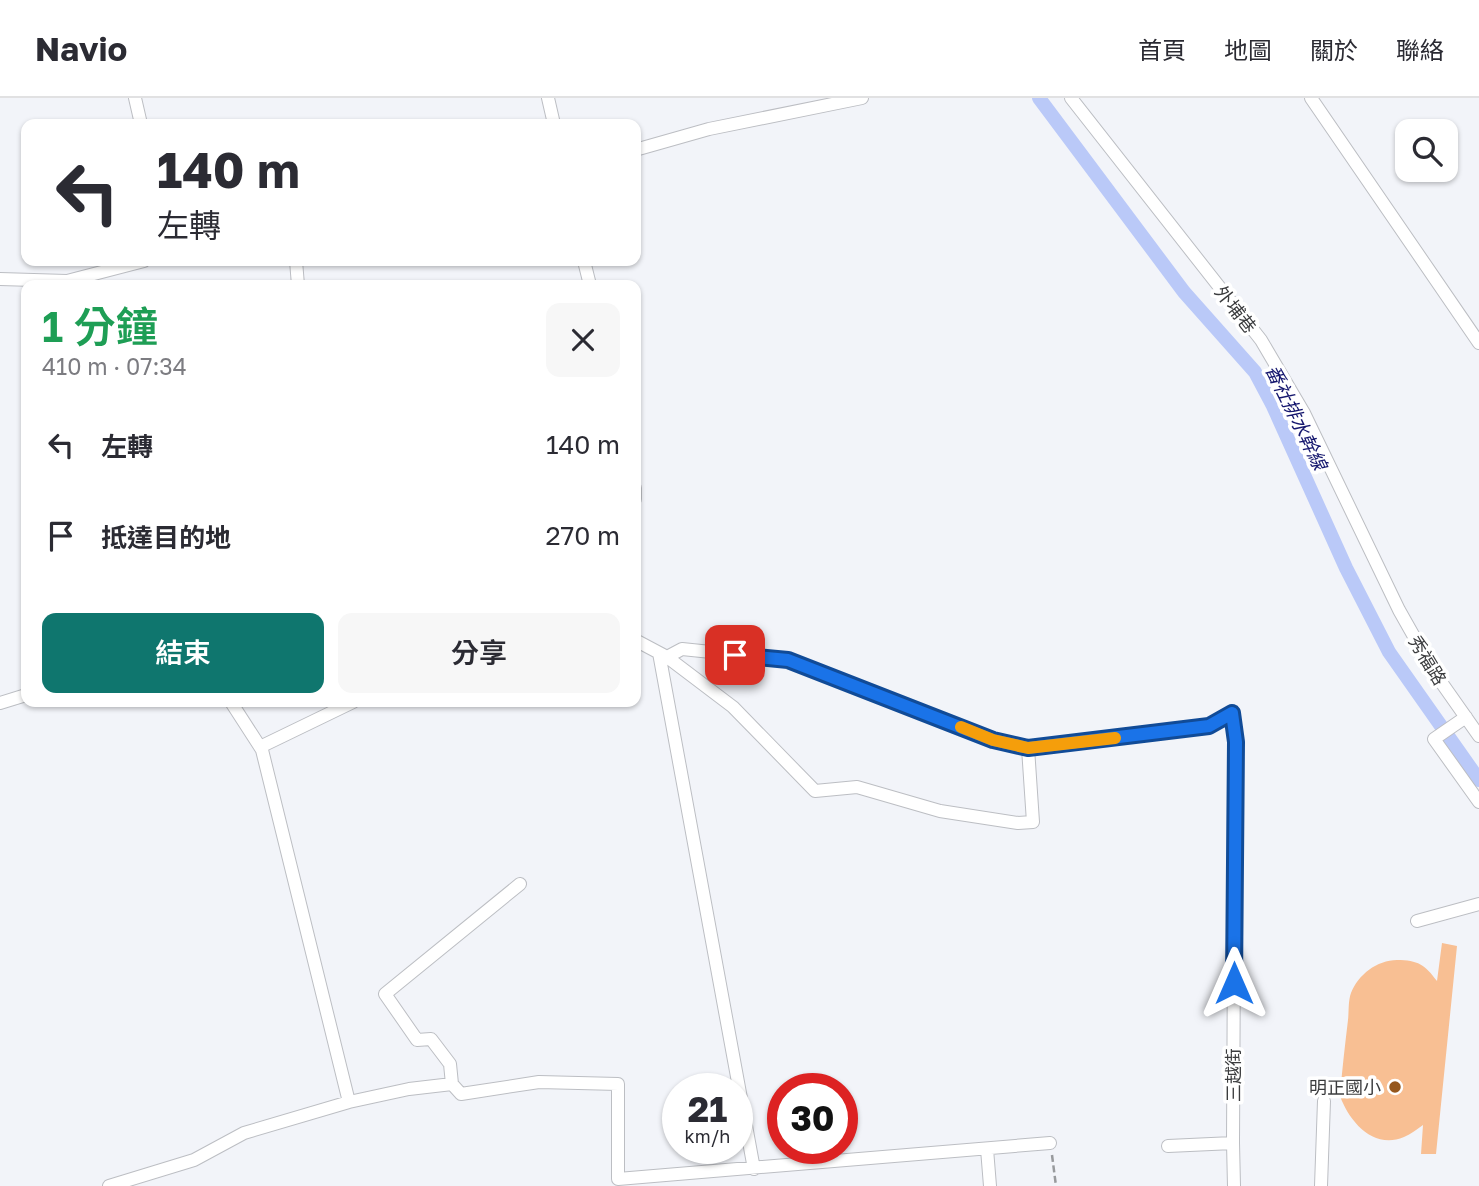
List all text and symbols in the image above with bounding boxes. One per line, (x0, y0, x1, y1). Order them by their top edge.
text: Navio (35, 29, 127, 68)
text: 首頁 (1138, 35, 1186, 64)
text: 地圖 (1224, 35, 1272, 64)
text: 關於 (1310, 35, 1358, 64)
text: 聯絡 (1396, 35, 1444, 64)
map controls (1395, 119, 1458, 182)
button: search (1395, 119, 1458, 182)
text: 140 m (157, 140, 300, 199)
icon: left (42, 147, 133, 238)
text: 左轉 (157, 206, 221, 244)
street label: 外埔巷 (1211, 281, 1261, 337)
text: 1 分鐘 (42, 301, 158, 351)
button: close (546, 303, 620, 377)
text: 410 m · 07:34 (42, 352, 187, 380)
water label: 番社排水幹線 (1262, 361, 1333, 475)
icon: left (42, 426, 80, 464)
text: 140 m (546, 429, 620, 460)
text: 左轉 (101, 431, 153, 462)
icon: arrive (42, 517, 80, 555)
text: 270 m (546, 520, 620, 551)
text: 抵達目的地 (101, 522, 231, 553)
button: 結束 (42, 613, 324, 693)
button: 分享 (338, 613, 620, 693)
pin (705, 625, 765, 685)
street label: 秀福路 (1405, 631, 1451, 689)
icon: arrive (716, 636, 754, 674)
position arrow (1197, 946, 1271, 1020)
street label: 三越街 (1222, 1048, 1244, 1102)
speed limit sign: 30 (767, 1073, 858, 1164)
place label: 明正國小 (1309, 1076, 1381, 1098)
marker: 明正國小 (1387, 1079, 1403, 1095)
text: 21 (688, 1088, 727, 1130)
text: km/h (685, 1125, 730, 1147)

